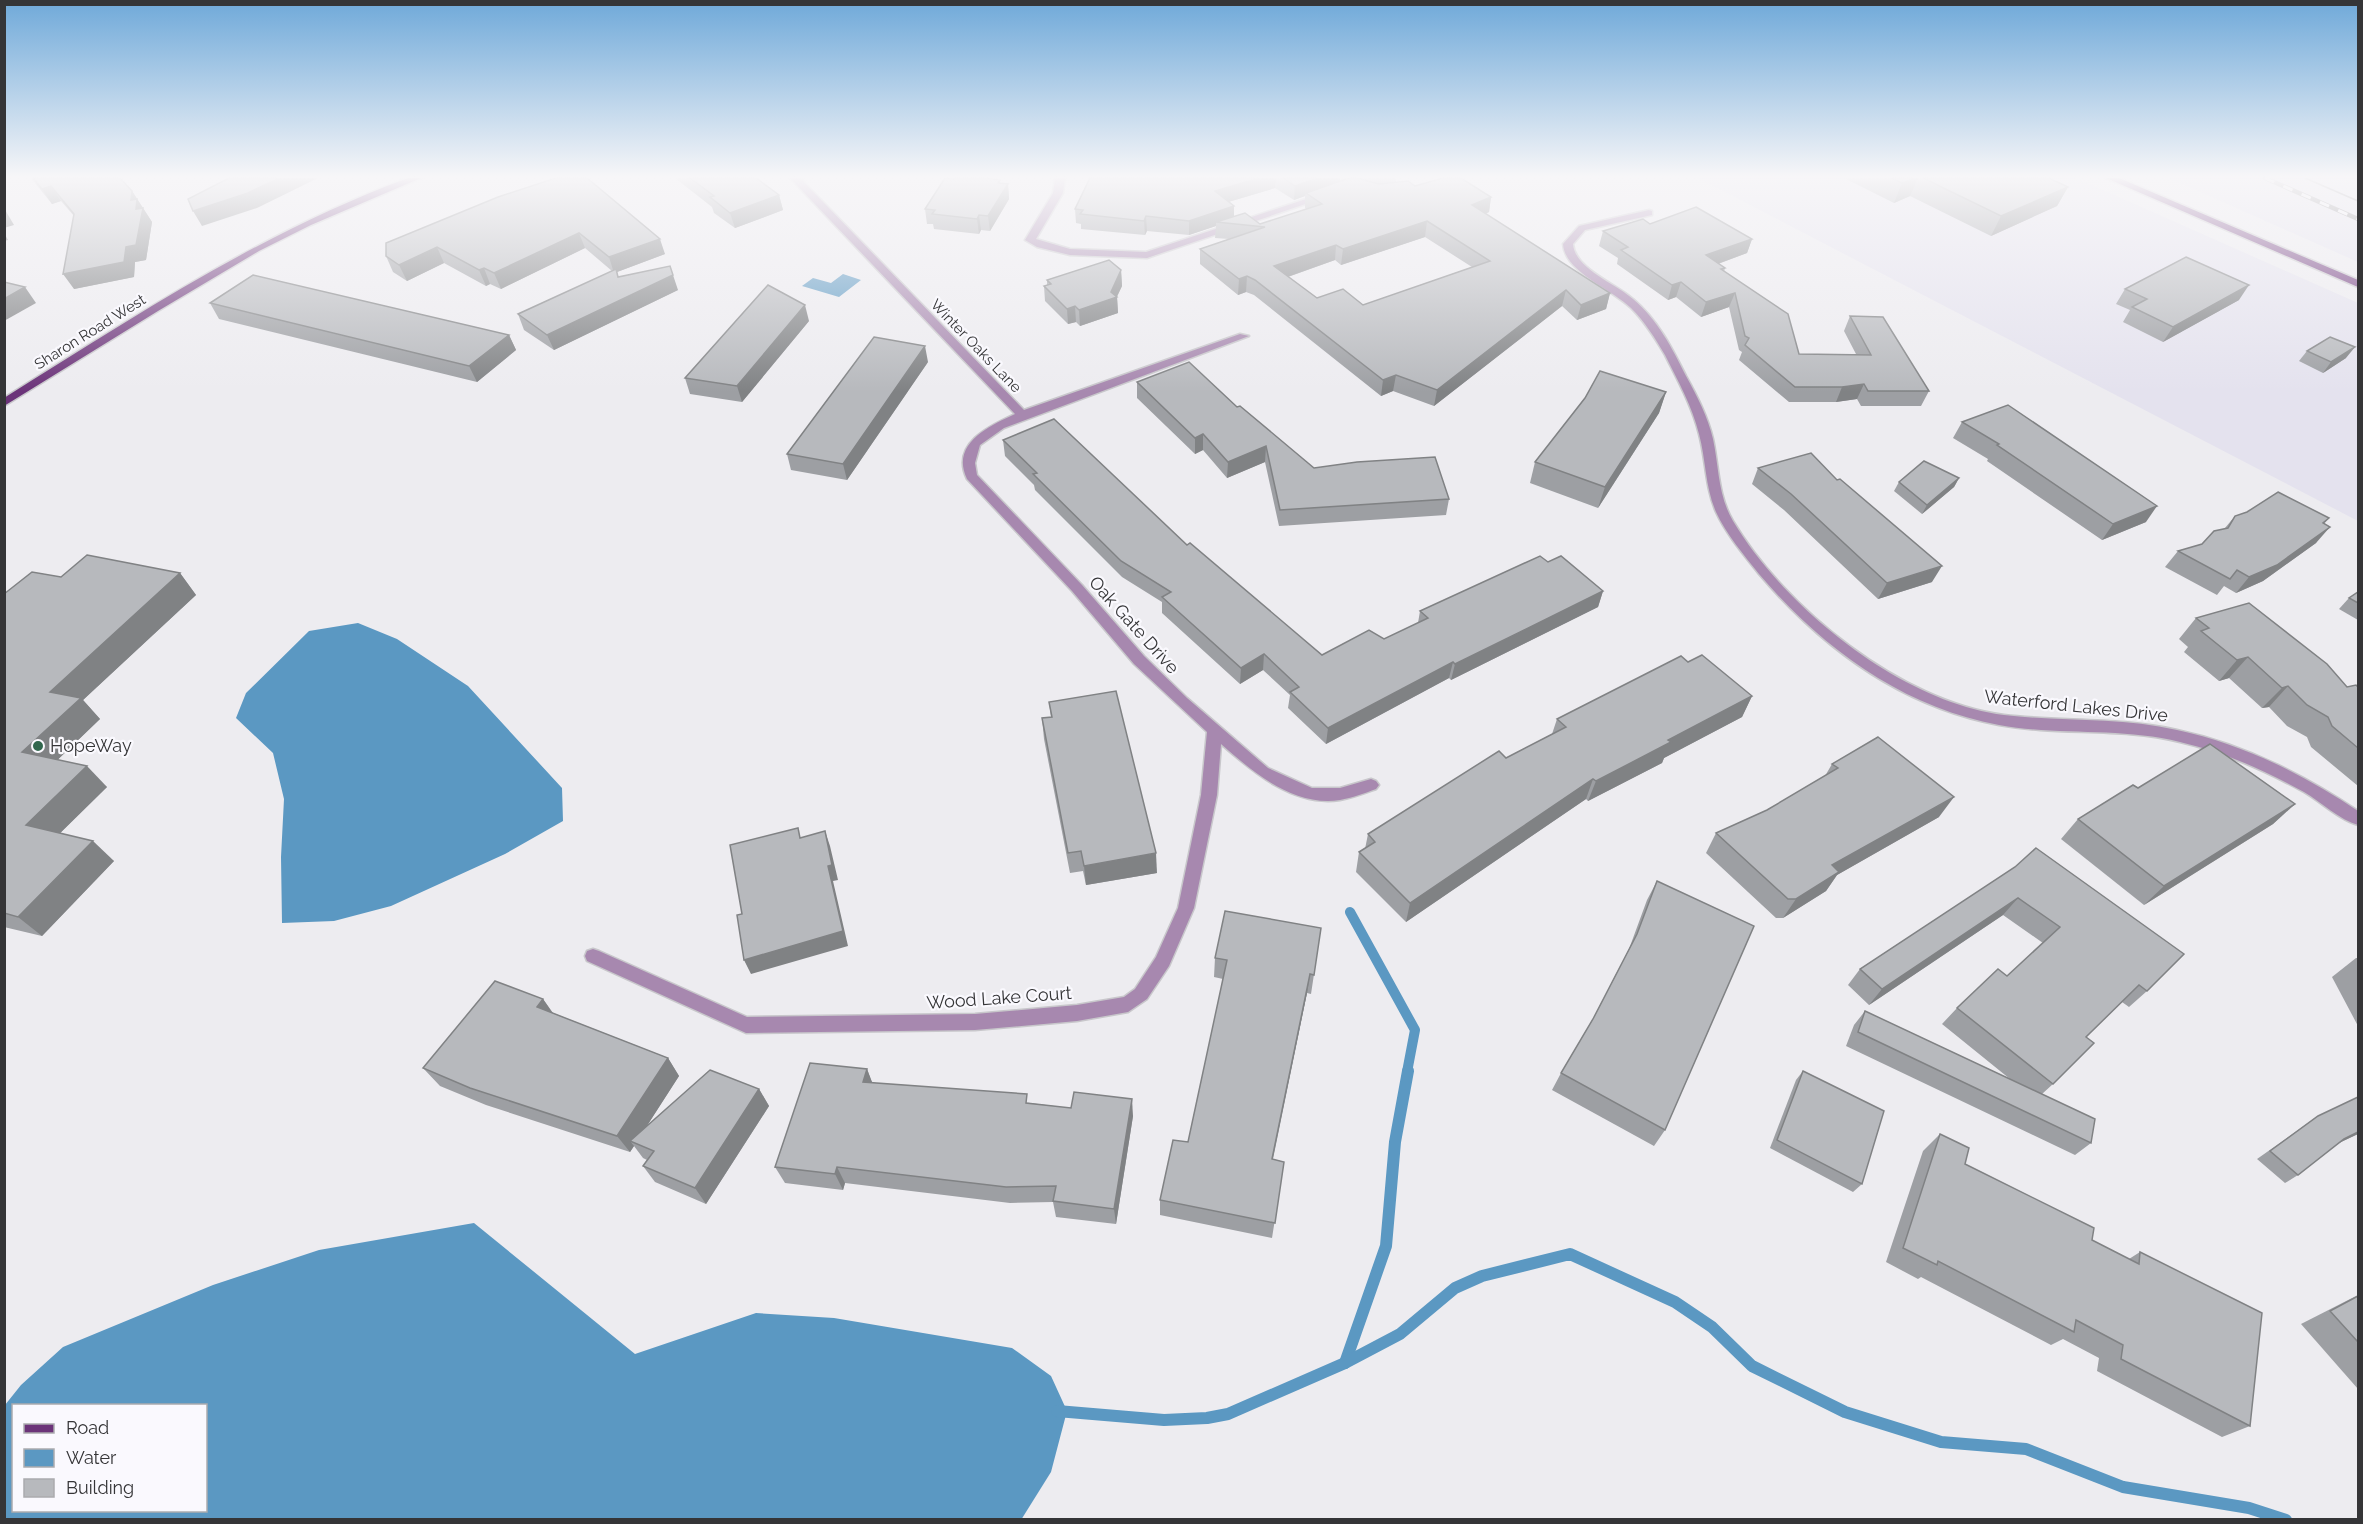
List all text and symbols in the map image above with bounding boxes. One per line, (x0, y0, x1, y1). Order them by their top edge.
street label: Sharon Road West (31, 291, 149, 373)
street label: Winter Oaks Lane (927, 296, 1025, 397)
street label: Oak Gate Drive (1085, 572, 1184, 678)
street label: Waterford Lakes Drive (1983, 685, 2169, 726)
place label: HopeWay (50, 735, 132, 756)
marker: HopeWay (31, 739, 45, 753)
street label: Wood Lake Court (926, 982, 1072, 1013)
legend (12, 1404, 207, 1512)
text: Road (66, 1417, 109, 1438)
text: Water (66, 1447, 117, 1468)
text: Building (66, 1477, 134, 1498)

